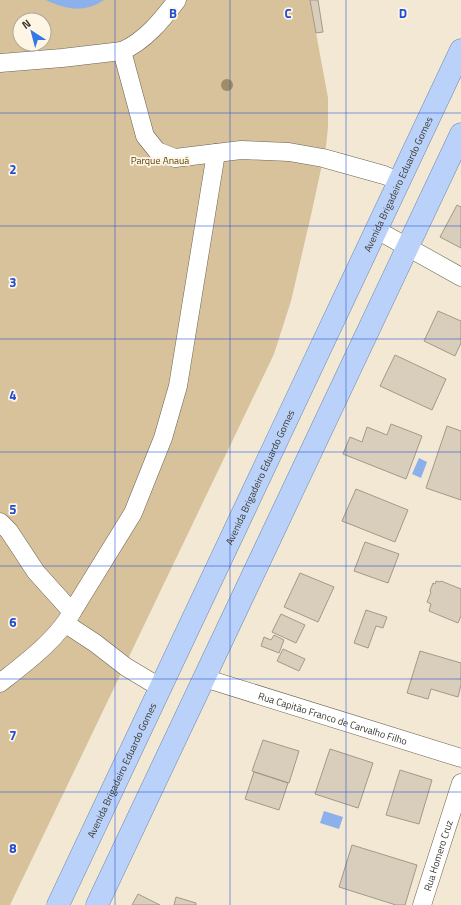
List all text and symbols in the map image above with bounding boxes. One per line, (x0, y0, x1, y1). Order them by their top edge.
text: B (169, 3, 177, 23)
text: C (284, 3, 292, 23)
text: D (399, 3, 407, 23)
north arrow (12, 12, 52, 52)
text: N (18, 15, 34, 33)
street label: Avenida Brigadeiro Eduardo Gomes (360, 114, 436, 254)
park label: Parque Anauá (131, 153, 189, 168)
text: 2 (9, 159, 17, 179)
text: 3 (9, 272, 17, 292)
text: 4 (9, 385, 17, 405)
street label: Avenida Brigadeiro Eduardo Gomes (221, 407, 298, 547)
text: 5 (9, 499, 17, 519)
text: 6 (9, 612, 17, 632)
street label: Rua Capitão Franco de Carvalho Filho (257, 688, 409, 748)
street label: Avenida Brigadeiro Eduardo Gomes (83, 700, 160, 840)
text: 7 (9, 725, 17, 745)
street label: Rua Homero Cruz (419, 818, 456, 893)
text: 8 (9, 838, 17, 858)

